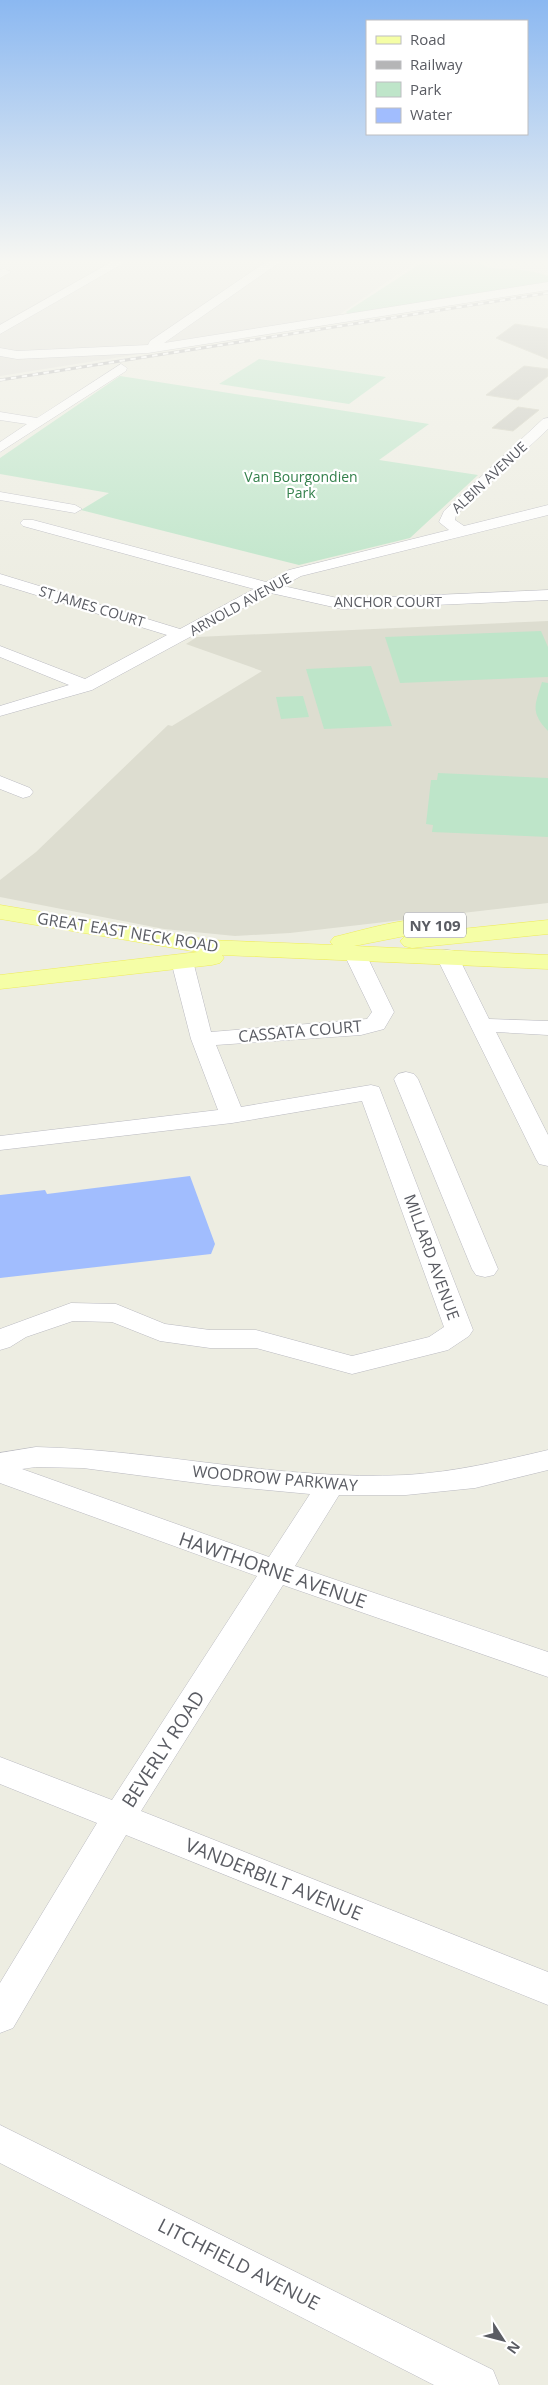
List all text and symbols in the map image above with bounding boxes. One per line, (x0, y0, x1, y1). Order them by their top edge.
legend (366, 20, 528, 135)
text: Road (410, 29, 446, 49)
text: Railway (410, 54, 463, 74)
text: Park (410, 79, 441, 99)
text: Water (410, 104, 452, 124)
street label: ALBIN AVENUE (447, 437, 531, 517)
park label: Van Bourgondien Park (244, 467, 358, 502)
street label: ARNOLD AVENUE (186, 568, 294, 640)
street label: ST JAMES COURT (37, 581, 147, 631)
street label: ANCHOR COURT (334, 592, 442, 611)
street label: GREAT EAST NECK ROAD (36, 907, 220, 957)
road number: NY 109 (404, 912, 466, 938)
street label: CASSATA COURT (237, 1015, 363, 1047)
street label: MILLARD AVENUE (399, 1191, 465, 1323)
street label: WOODROW PARKWAY (191, 1460, 359, 1496)
street label: HAWTHORNE AVENUE (176, 1526, 370, 1614)
street label: BEVERLY ROAD (116, 1686, 210, 1812)
street label: VANDERBILT AVENUE (181, 1832, 367, 1926)
street label: LITCHFIELD AVENUE (154, 2212, 324, 2316)
north arrow (478, 2315, 528, 2365)
text: N (503, 2338, 525, 2358)

